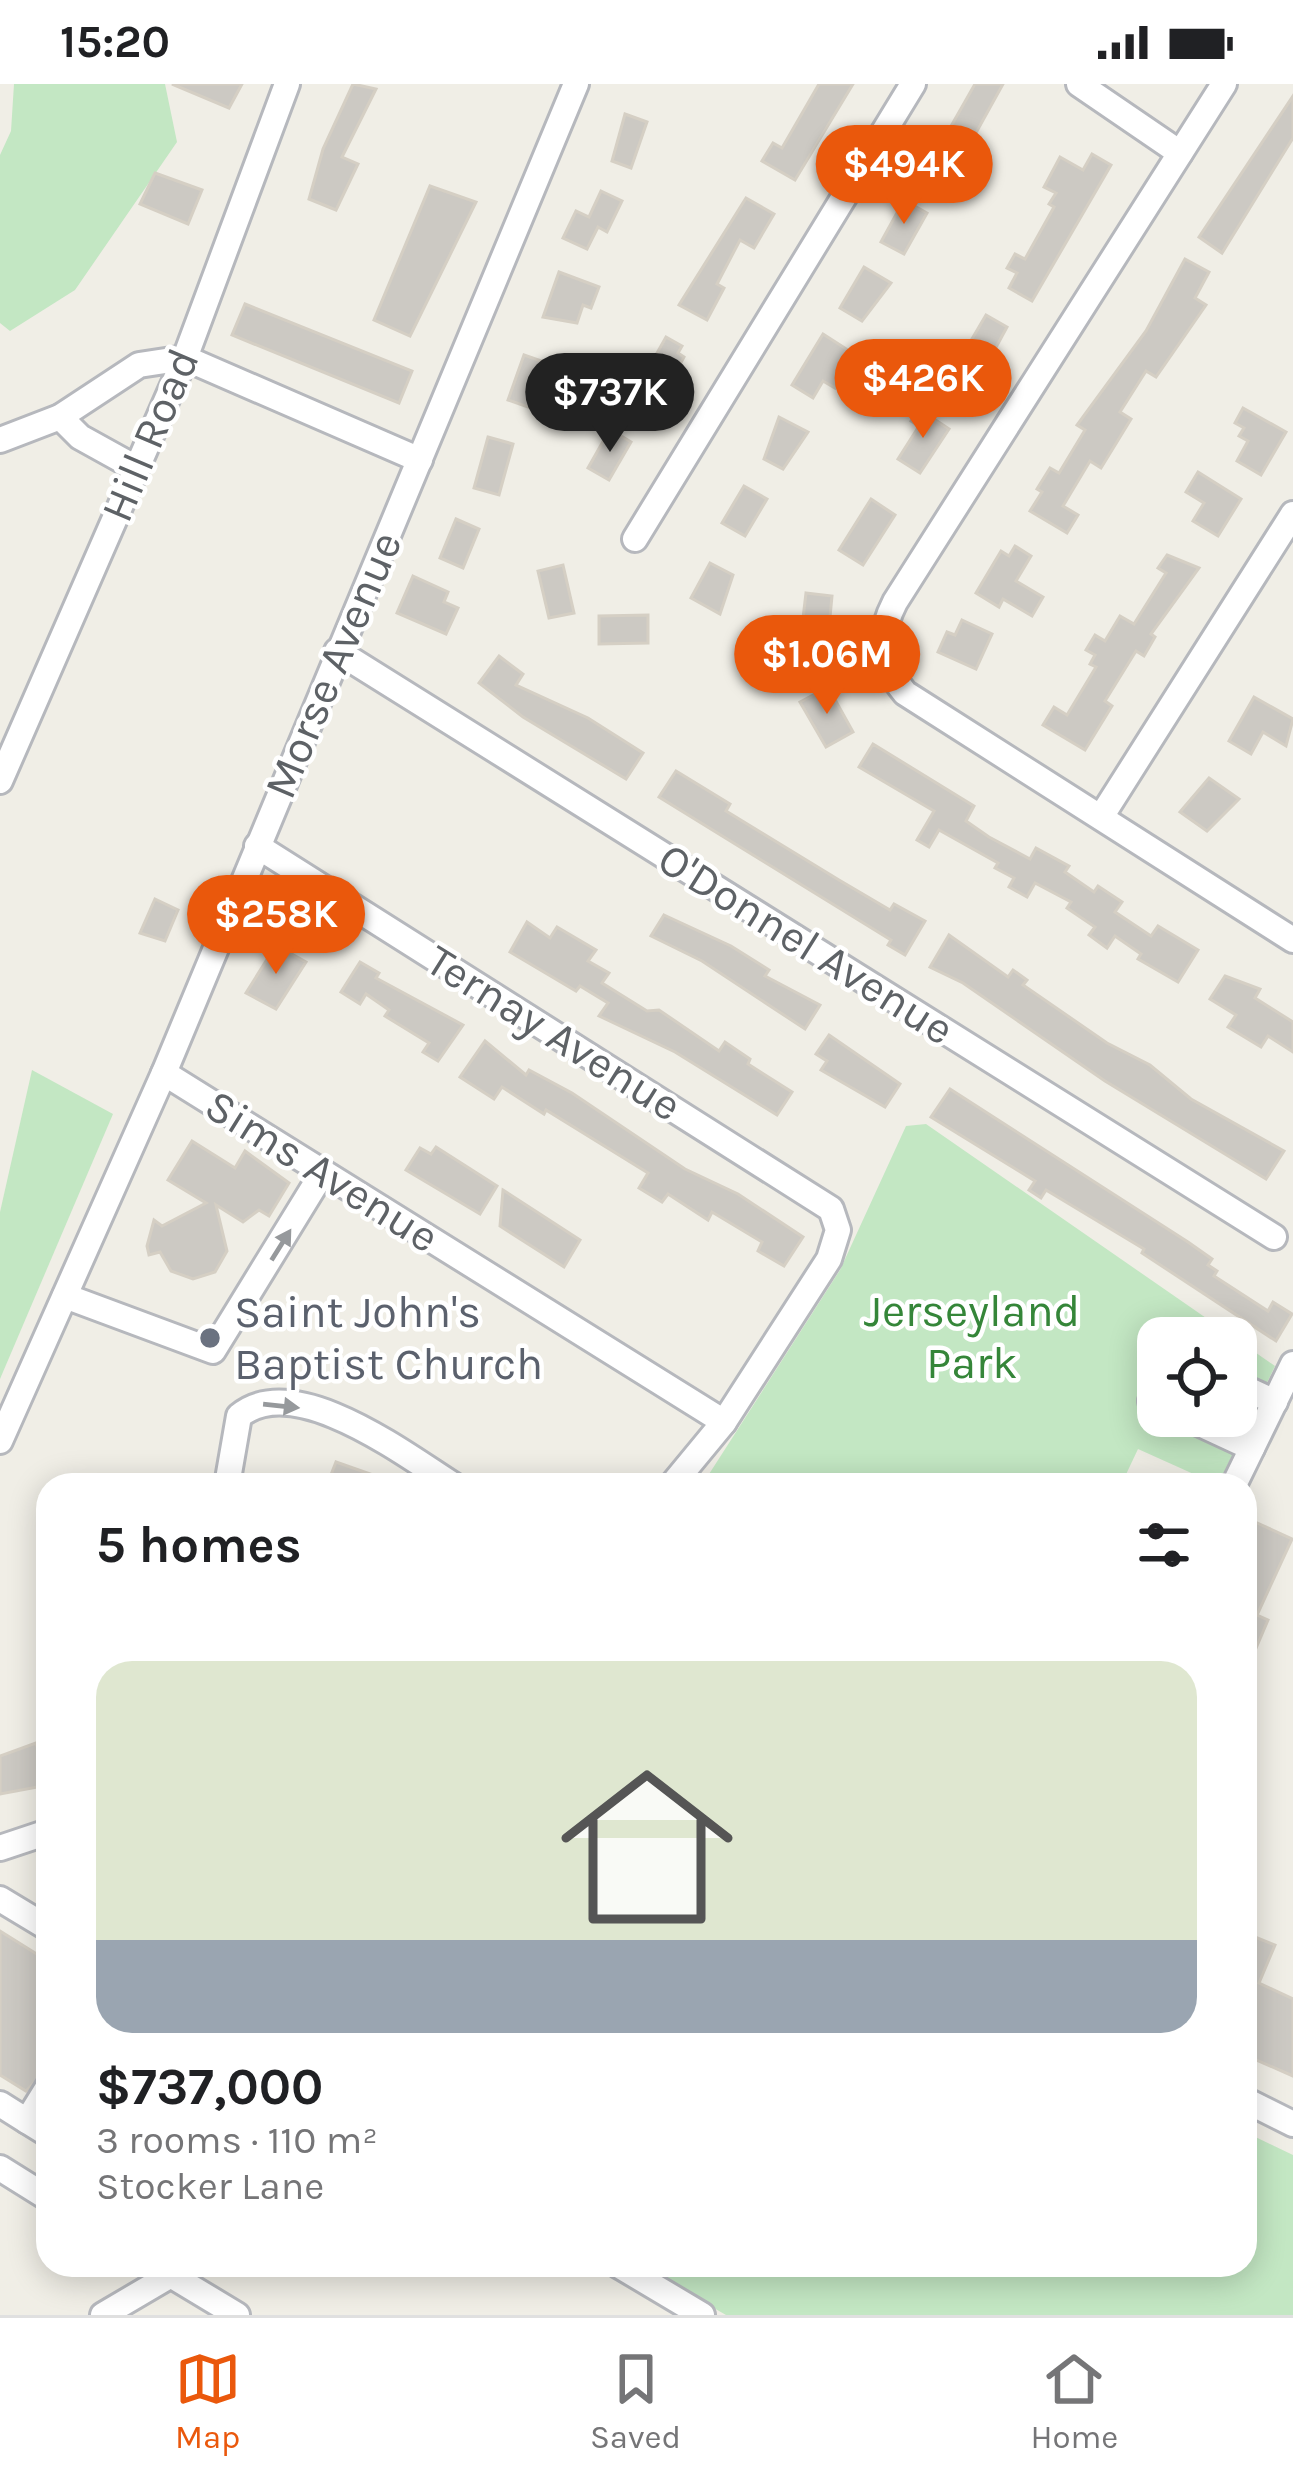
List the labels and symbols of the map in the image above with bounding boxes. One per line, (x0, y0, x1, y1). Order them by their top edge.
pin: $494K (820, 125, 988, 227)
pin: $426K (839, 339, 1007, 441)
street label: Hill Road (90, 341, 210, 529)
pin: $737K (526, 353, 694, 455)
street label: Morse Avenue (253, 524, 413, 806)
pin: $1.06M (729, 615, 925, 717)
street label: O'Donnel Avenue (649, 832, 963, 1056)
pin: $258K (192, 875, 360, 977)
street label: Ternay Avenue (417, 934, 691, 1133)
street label: Sims Avenue (196, 1079, 448, 1263)
one-way arrow (269, 1228, 291, 1261)
park label: Jerseyland Park (864, 1285, 1080, 1389)
place label: Saint John's Baptist Church (234, 1286, 543, 1390)
marker: Saint John's Baptist Church (197, 1325, 223, 1351)
one-way arrow (263, 1397, 300, 1416)

